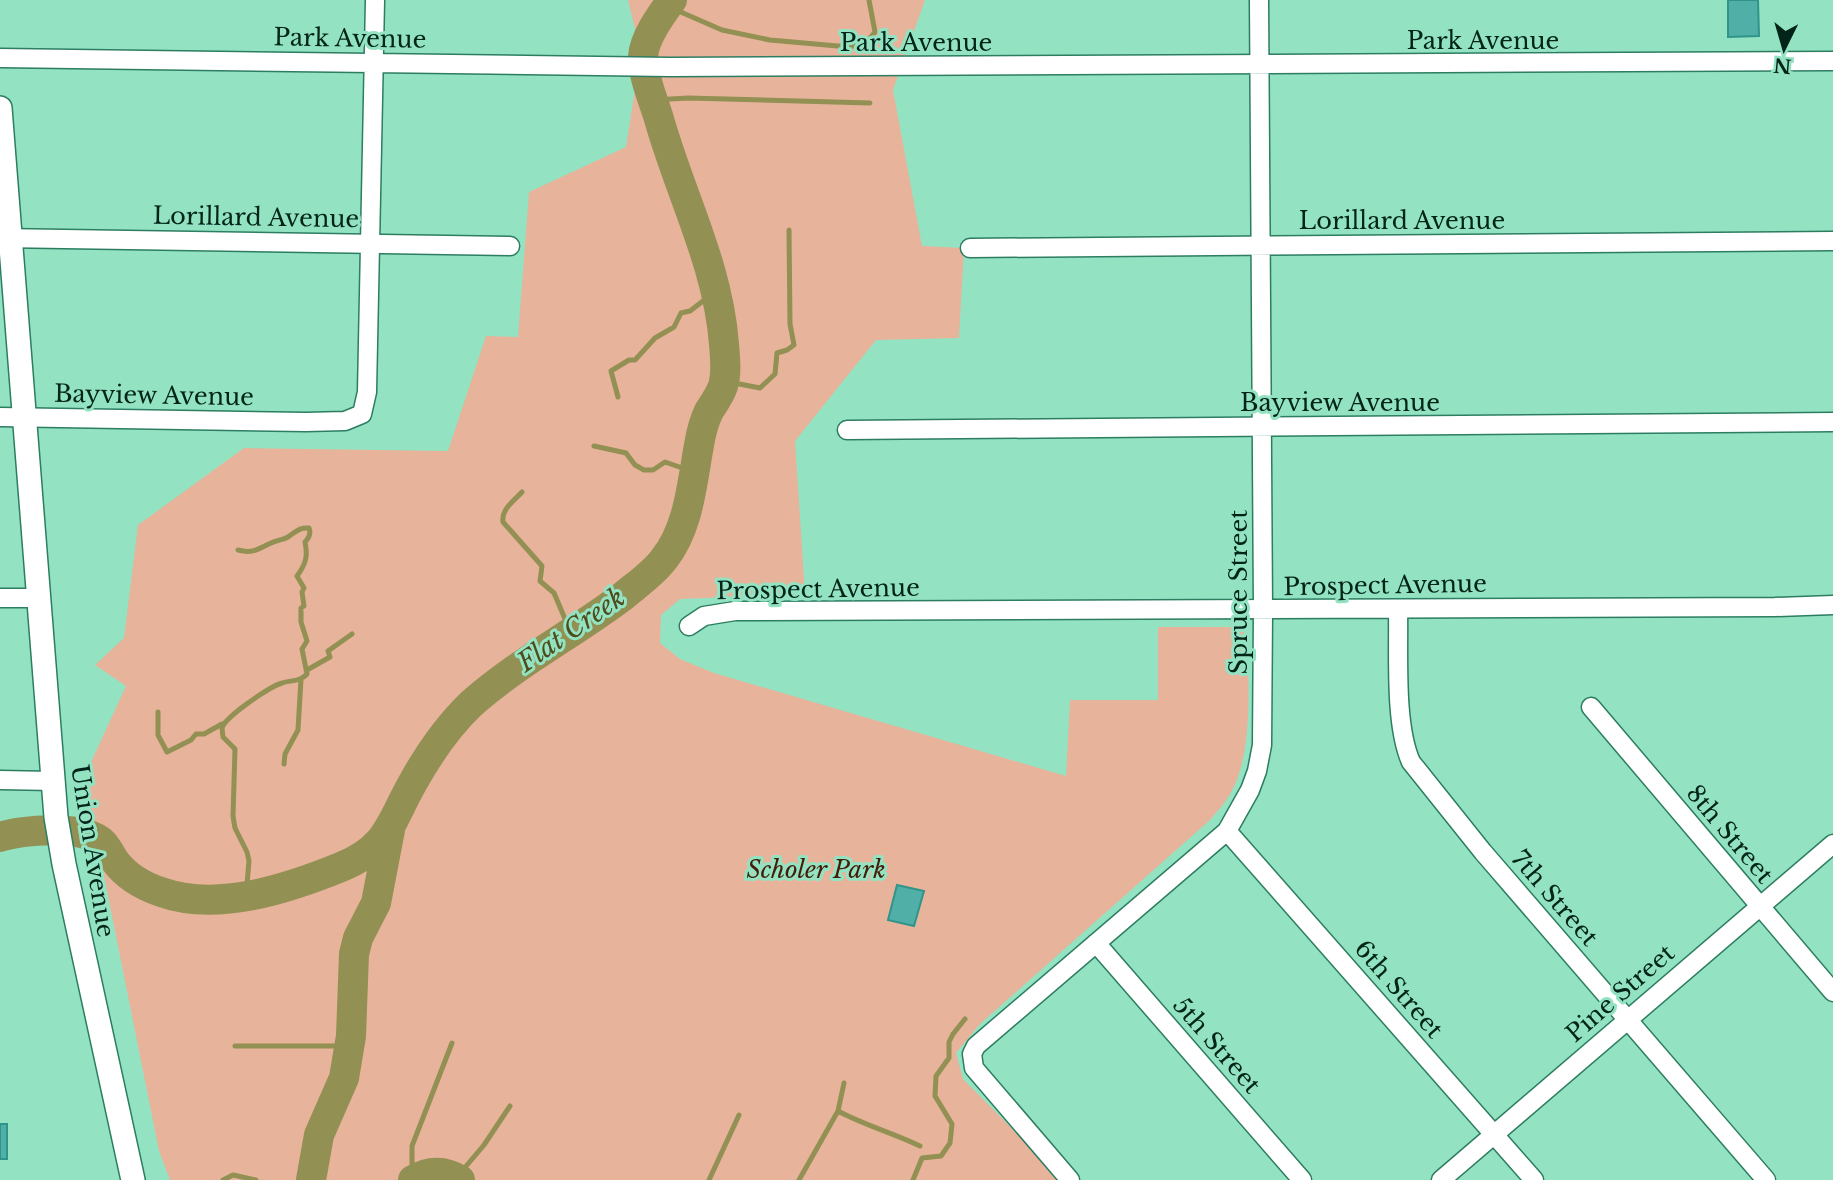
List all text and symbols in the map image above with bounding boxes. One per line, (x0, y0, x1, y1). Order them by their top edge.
north arrow (1749, 14, 1819, 84)
street label: Park Avenue (273, 22, 427, 54)
street label: Park Avenue (1407, 26, 1559, 55)
street label: Park Avenue (840, 28, 992, 57)
text: N (1773, 53, 1792, 78)
street label: Lorillard Avenue (153, 201, 359, 233)
street label: Lorillard Avenue (1299, 206, 1505, 235)
street label: Bayview Avenue (54, 379, 254, 411)
street label: Bayview Avenue (1240, 388, 1440, 417)
street label: Spruce Street (1224, 510, 1253, 674)
street label: Prospect Avenue (1283, 569, 1487, 601)
street label: Prospect Avenue (716, 573, 920, 605)
water label: Flat Creek (510, 581, 631, 679)
street label: Union Avenue (65, 763, 121, 939)
street label: 8th Street (1681, 779, 1779, 889)
street label: 7th Street (1506, 844, 1604, 952)
park label: Scholer Park (747, 855, 885, 884)
street label: 6th Street (1349, 934, 1449, 1044)
street label: Pine Street (1560, 938, 1680, 1048)
street label: 5th Street (1167, 991, 1267, 1099)

